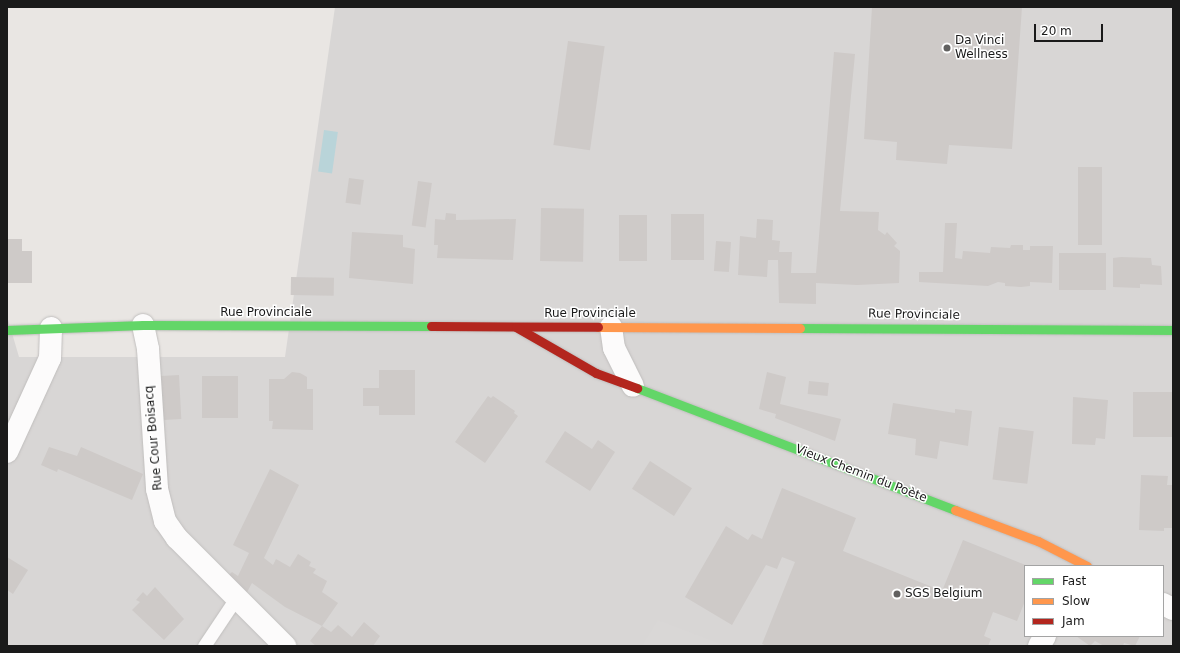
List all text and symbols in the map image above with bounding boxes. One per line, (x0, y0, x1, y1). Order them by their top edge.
scale bar (1036, 16, 1105, 42)
text: 20 m (1041, 24, 1072, 38)
place label: Da Vinci Wellness (955, 34, 1008, 62)
marker: Da Vinci Wellness (942, 43, 952, 53)
street label: Rue Provinciale (220, 306, 312, 320)
street label: Rue Provinciale (544, 307, 636, 321)
street label: Rue Provinciale (868, 307, 960, 323)
street label: Rue Cour Boisacq (142, 385, 166, 491)
street label: Vieux Chemin du Poète (793, 442, 929, 506)
legend (1024, 565, 1164, 637)
text: Fast (1062, 574, 1086, 588)
place label: SGS Belgium (905, 587, 983, 601)
marker: SGS Belgium (892, 589, 902, 599)
text: Slow (1062, 594, 1090, 608)
text: Jam (1062, 614, 1085, 628)

